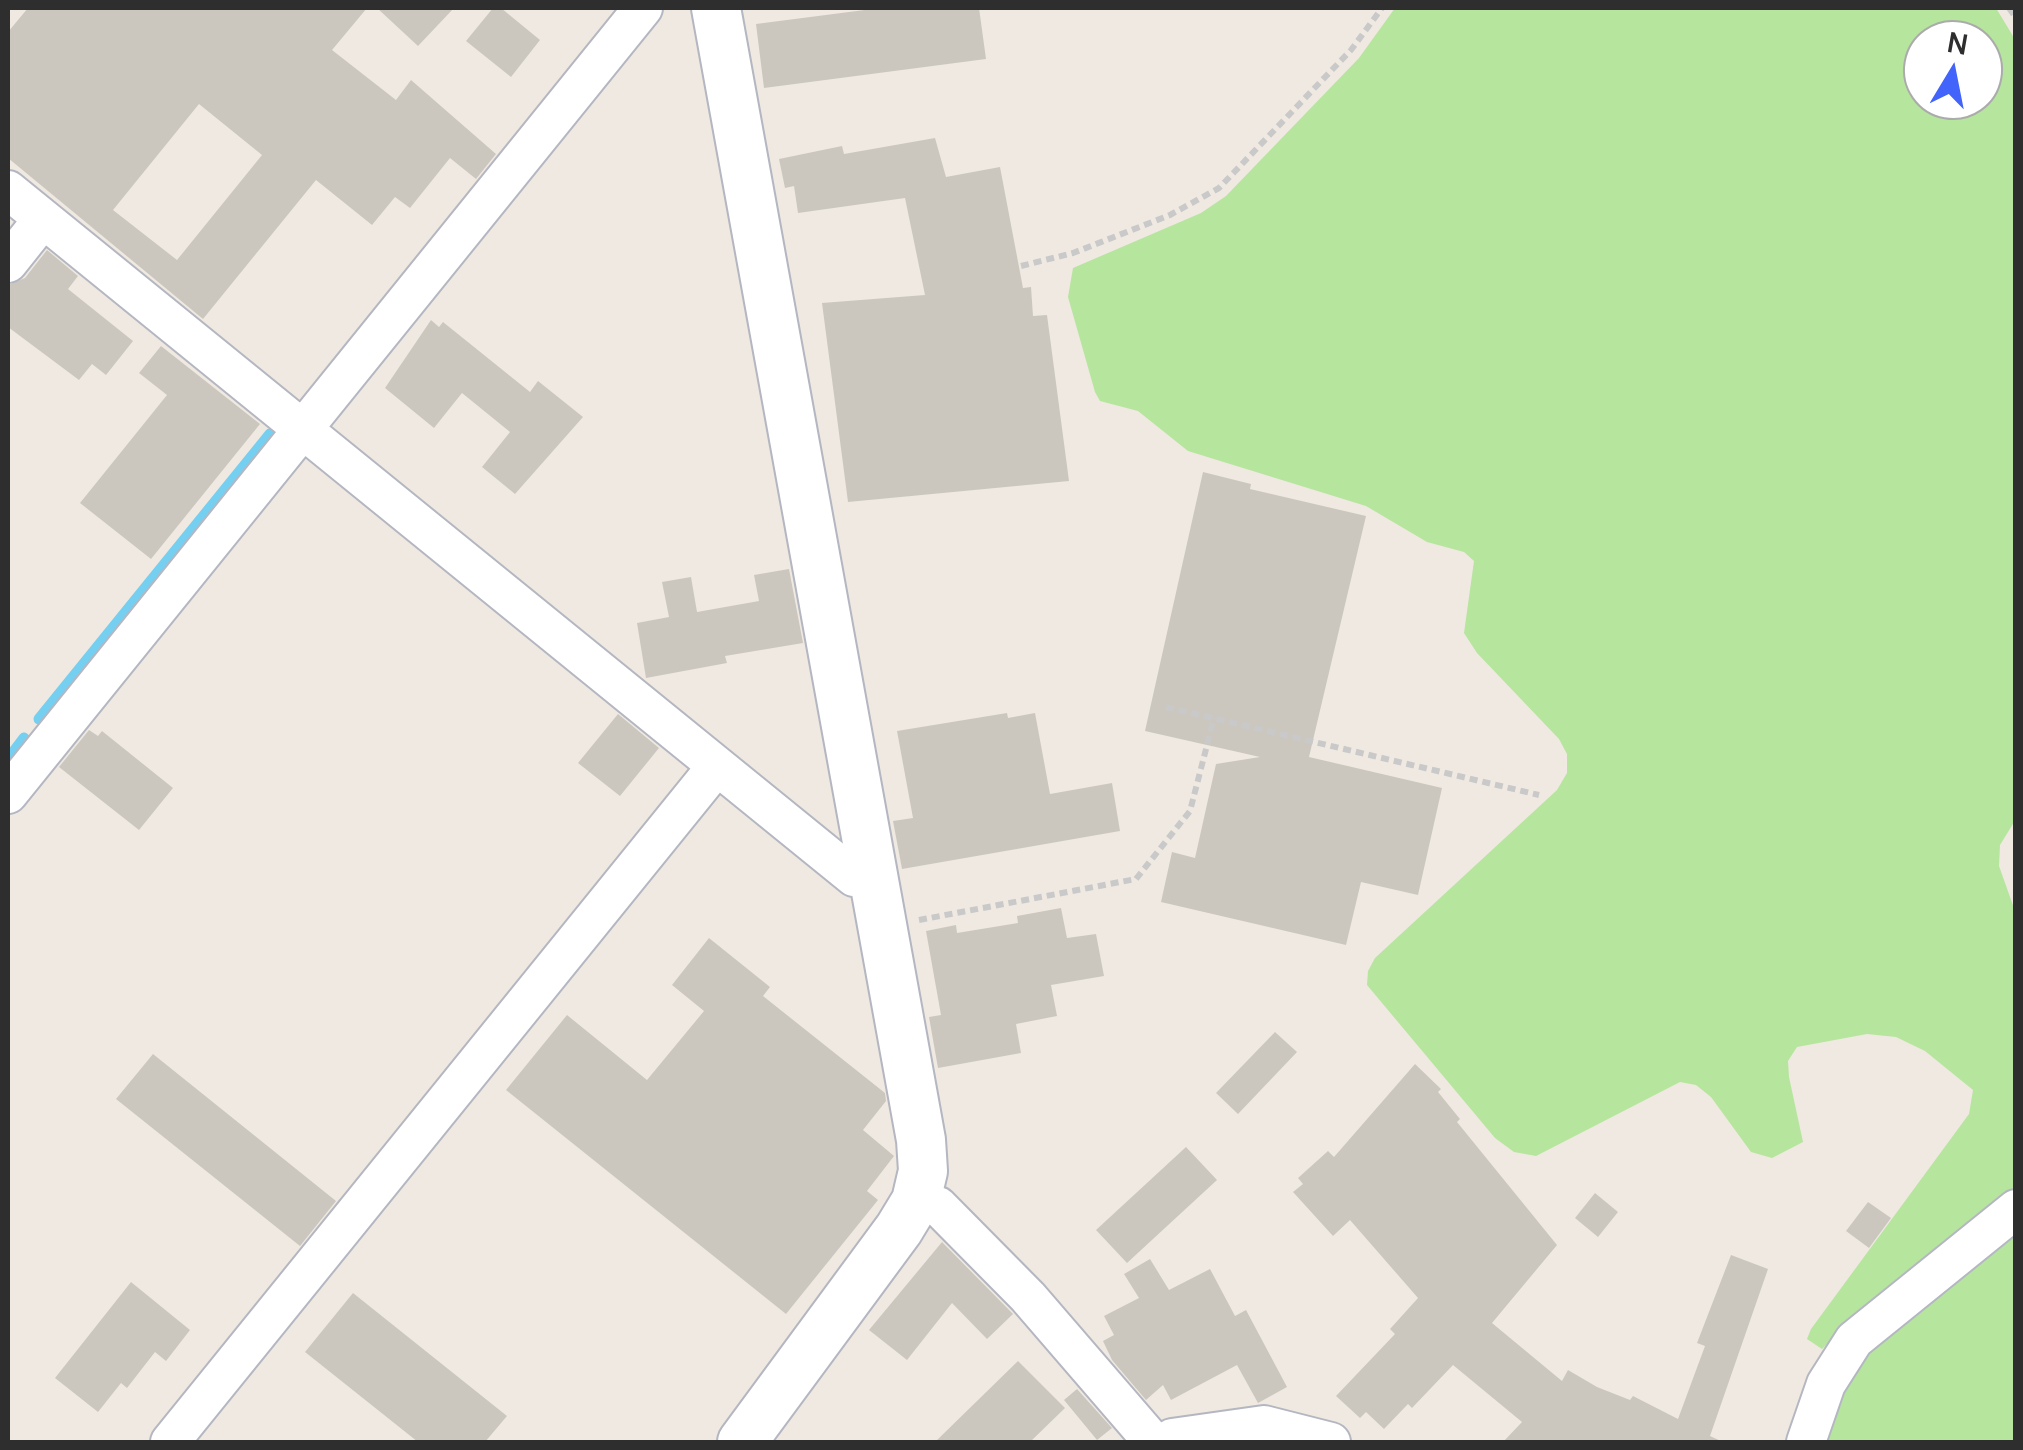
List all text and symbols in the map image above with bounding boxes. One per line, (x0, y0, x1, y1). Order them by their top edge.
north arrow (1903, 20, 2003, 120)
text: N (1945, 22, 1971, 63)

